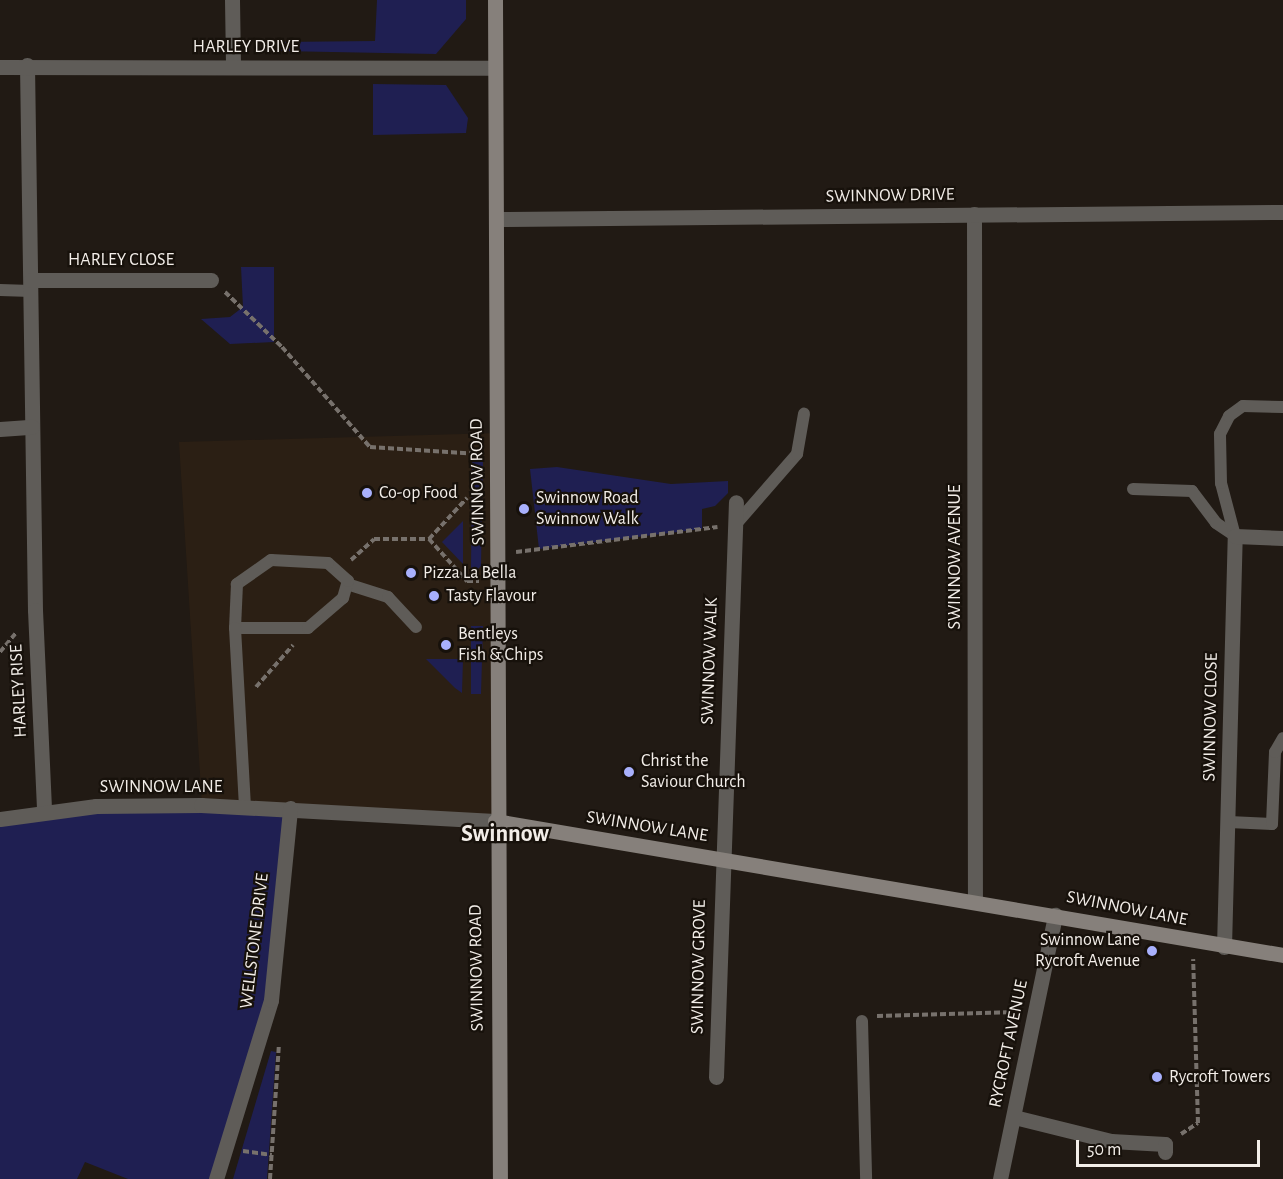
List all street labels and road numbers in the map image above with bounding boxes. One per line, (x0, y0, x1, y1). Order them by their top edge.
street label: HARLEY DRIVE (193, 36, 299, 58)
street label: SWINNOW DRIVE (825, 184, 955, 208)
street label: HARLEY CLOSE (68, 249, 174, 271)
street label: SWINNOW ROAD (466, 418, 490, 546)
street label: SWINNOW AVENUE (944, 485, 966, 629)
street label: SWINNOW WALK (697, 597, 723, 725)
street label: HARLEY RISE (6, 644, 32, 738)
street label: SWINNOW CLOSE (1199, 652, 1223, 782)
street label: SWINNOW LANE (100, 776, 222, 798)
street label: SWINNOW LANE (585, 807, 709, 847)
street label: WELLSTONE DRIVE (236, 872, 274, 1010)
street label: SWINNOW LANE (1065, 887, 1189, 931)
street label: SWINNOW GROVE (687, 900, 711, 1034)
street label: SWINNOW ROAD (465, 904, 489, 1032)
street label: RYCROFT AVENUE (985, 978, 1033, 1110)

